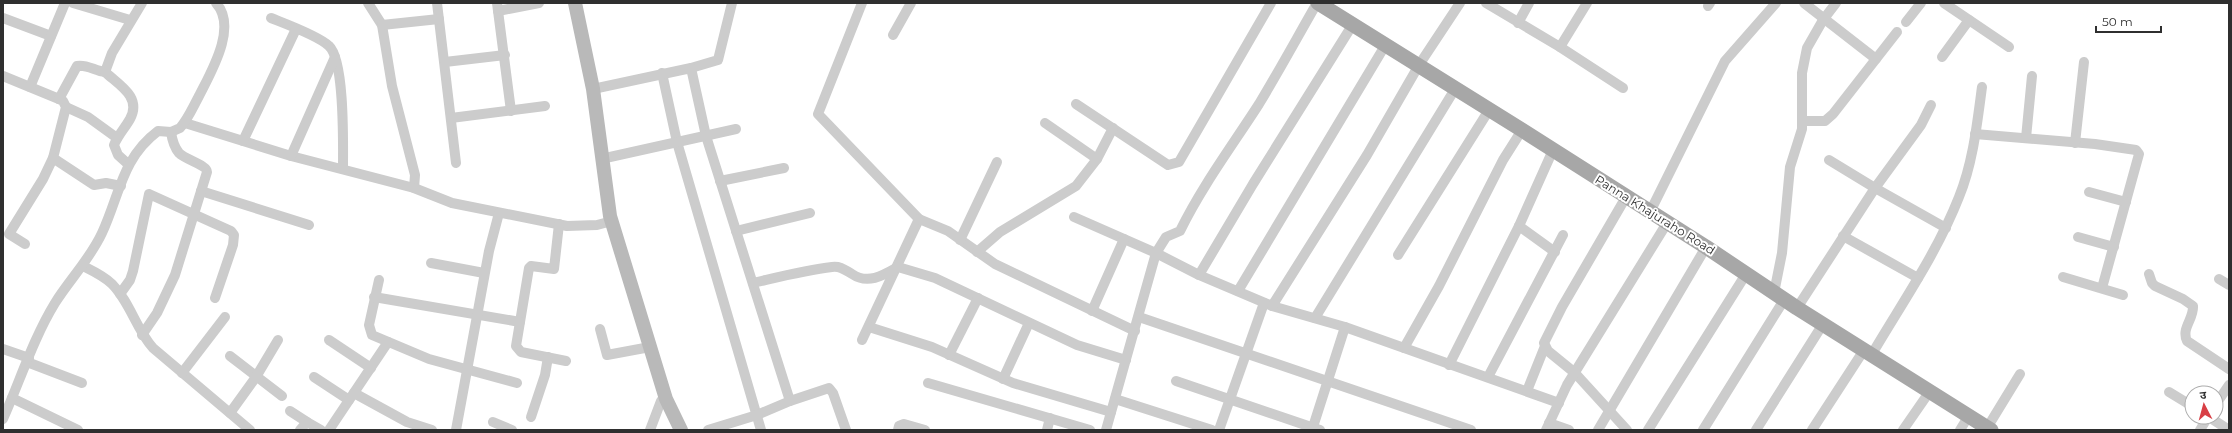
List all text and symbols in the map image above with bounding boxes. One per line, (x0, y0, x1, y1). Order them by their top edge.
scale bar (2096, 8, 2161, 34)
text: 50 m (2102, 14, 2133, 29)
street label: Panna Khajuraho Road (1593, 171, 1718, 258)
north arrow (2184, 385, 2224, 425)
text: उ (2199, 388, 2207, 402)

